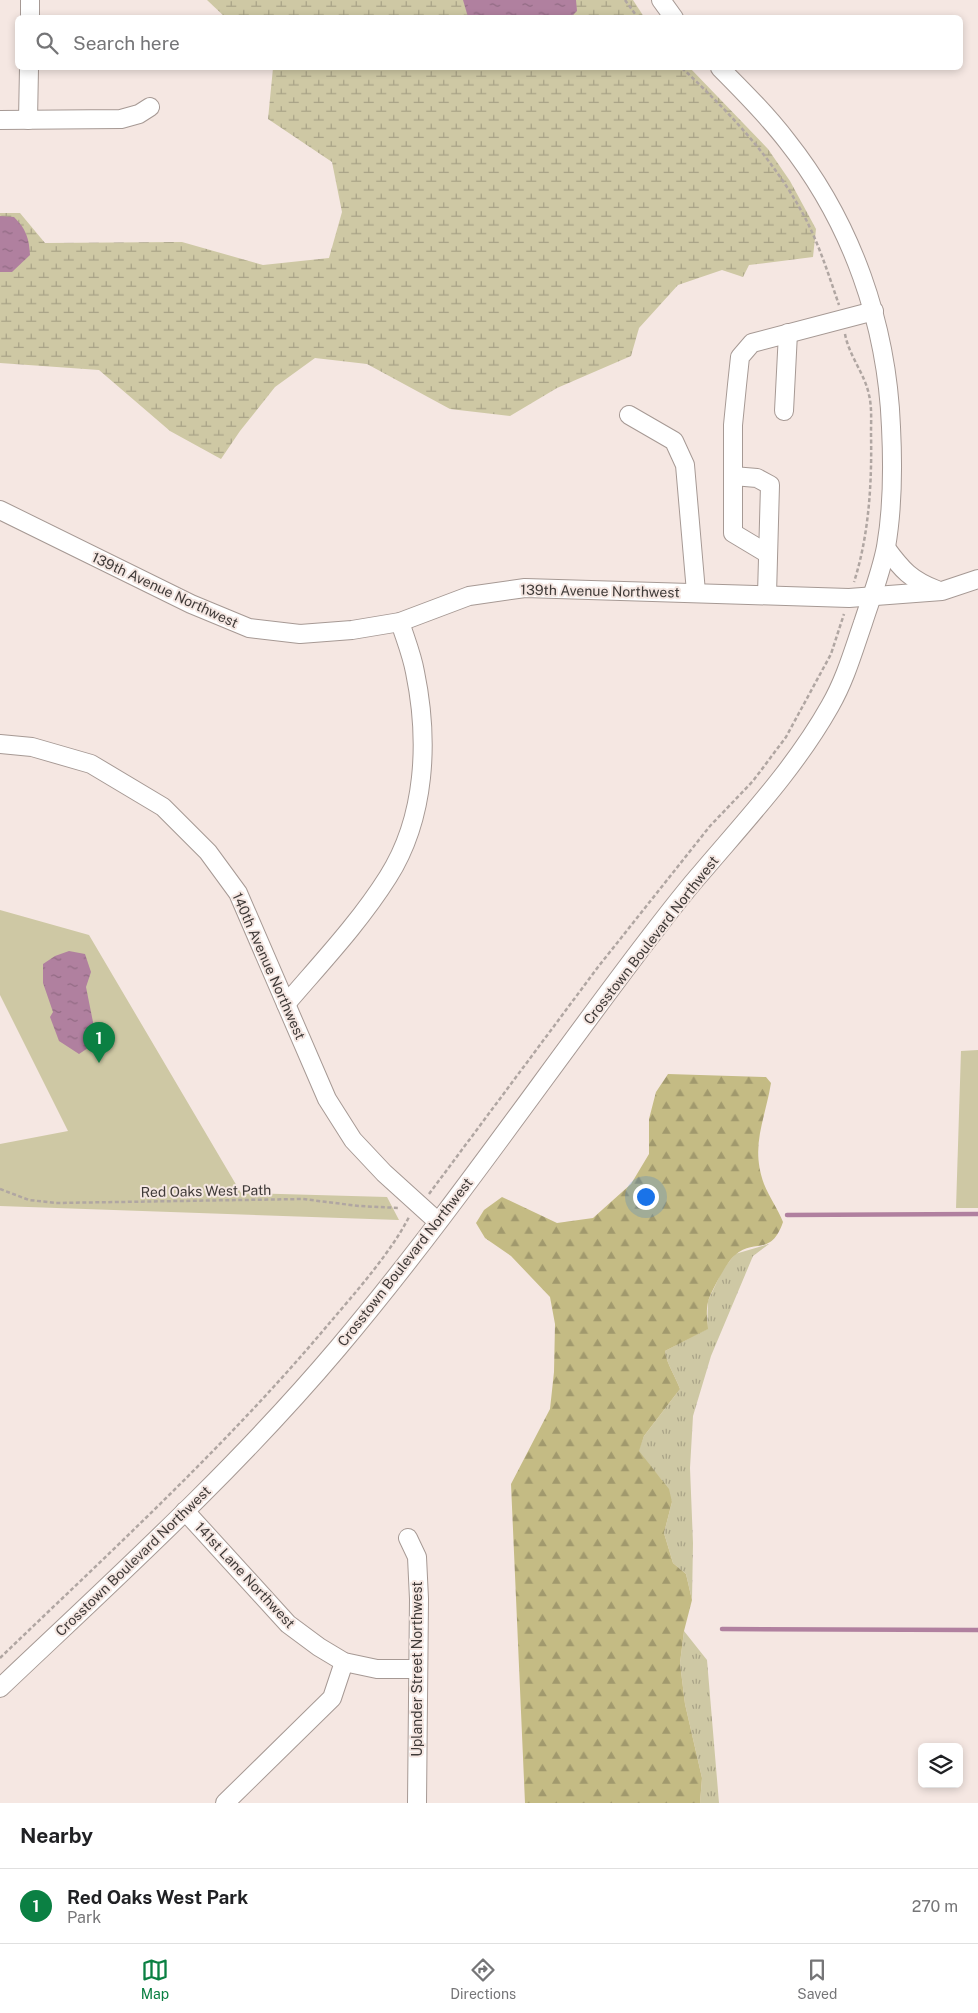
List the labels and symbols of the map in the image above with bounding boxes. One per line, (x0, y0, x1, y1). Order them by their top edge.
street label: 139th Avenue Northwest (89, 549, 241, 631)
street label: 139th Avenue Northwest (520, 582, 680, 600)
street label: Crosstown Boulevard Northwest (580, 853, 722, 1027)
street label: 140th Avenue Northwest (229, 890, 309, 1042)
pin: 1 (83, 1022, 115, 1063)
street label: Crosstown Boulevard Northwest (334, 1175, 476, 1349)
street label: Red Oaks West Path (141, 1182, 271, 1200)
your location (633, 1184, 659, 1210)
street label: Crosstown Boulevard Northwest (52, 1483, 214, 1639)
street label: 141st Lane Northwest (192, 1519, 298, 1631)
street label: Uplander Street Northwest (409, 1581, 425, 1757)

